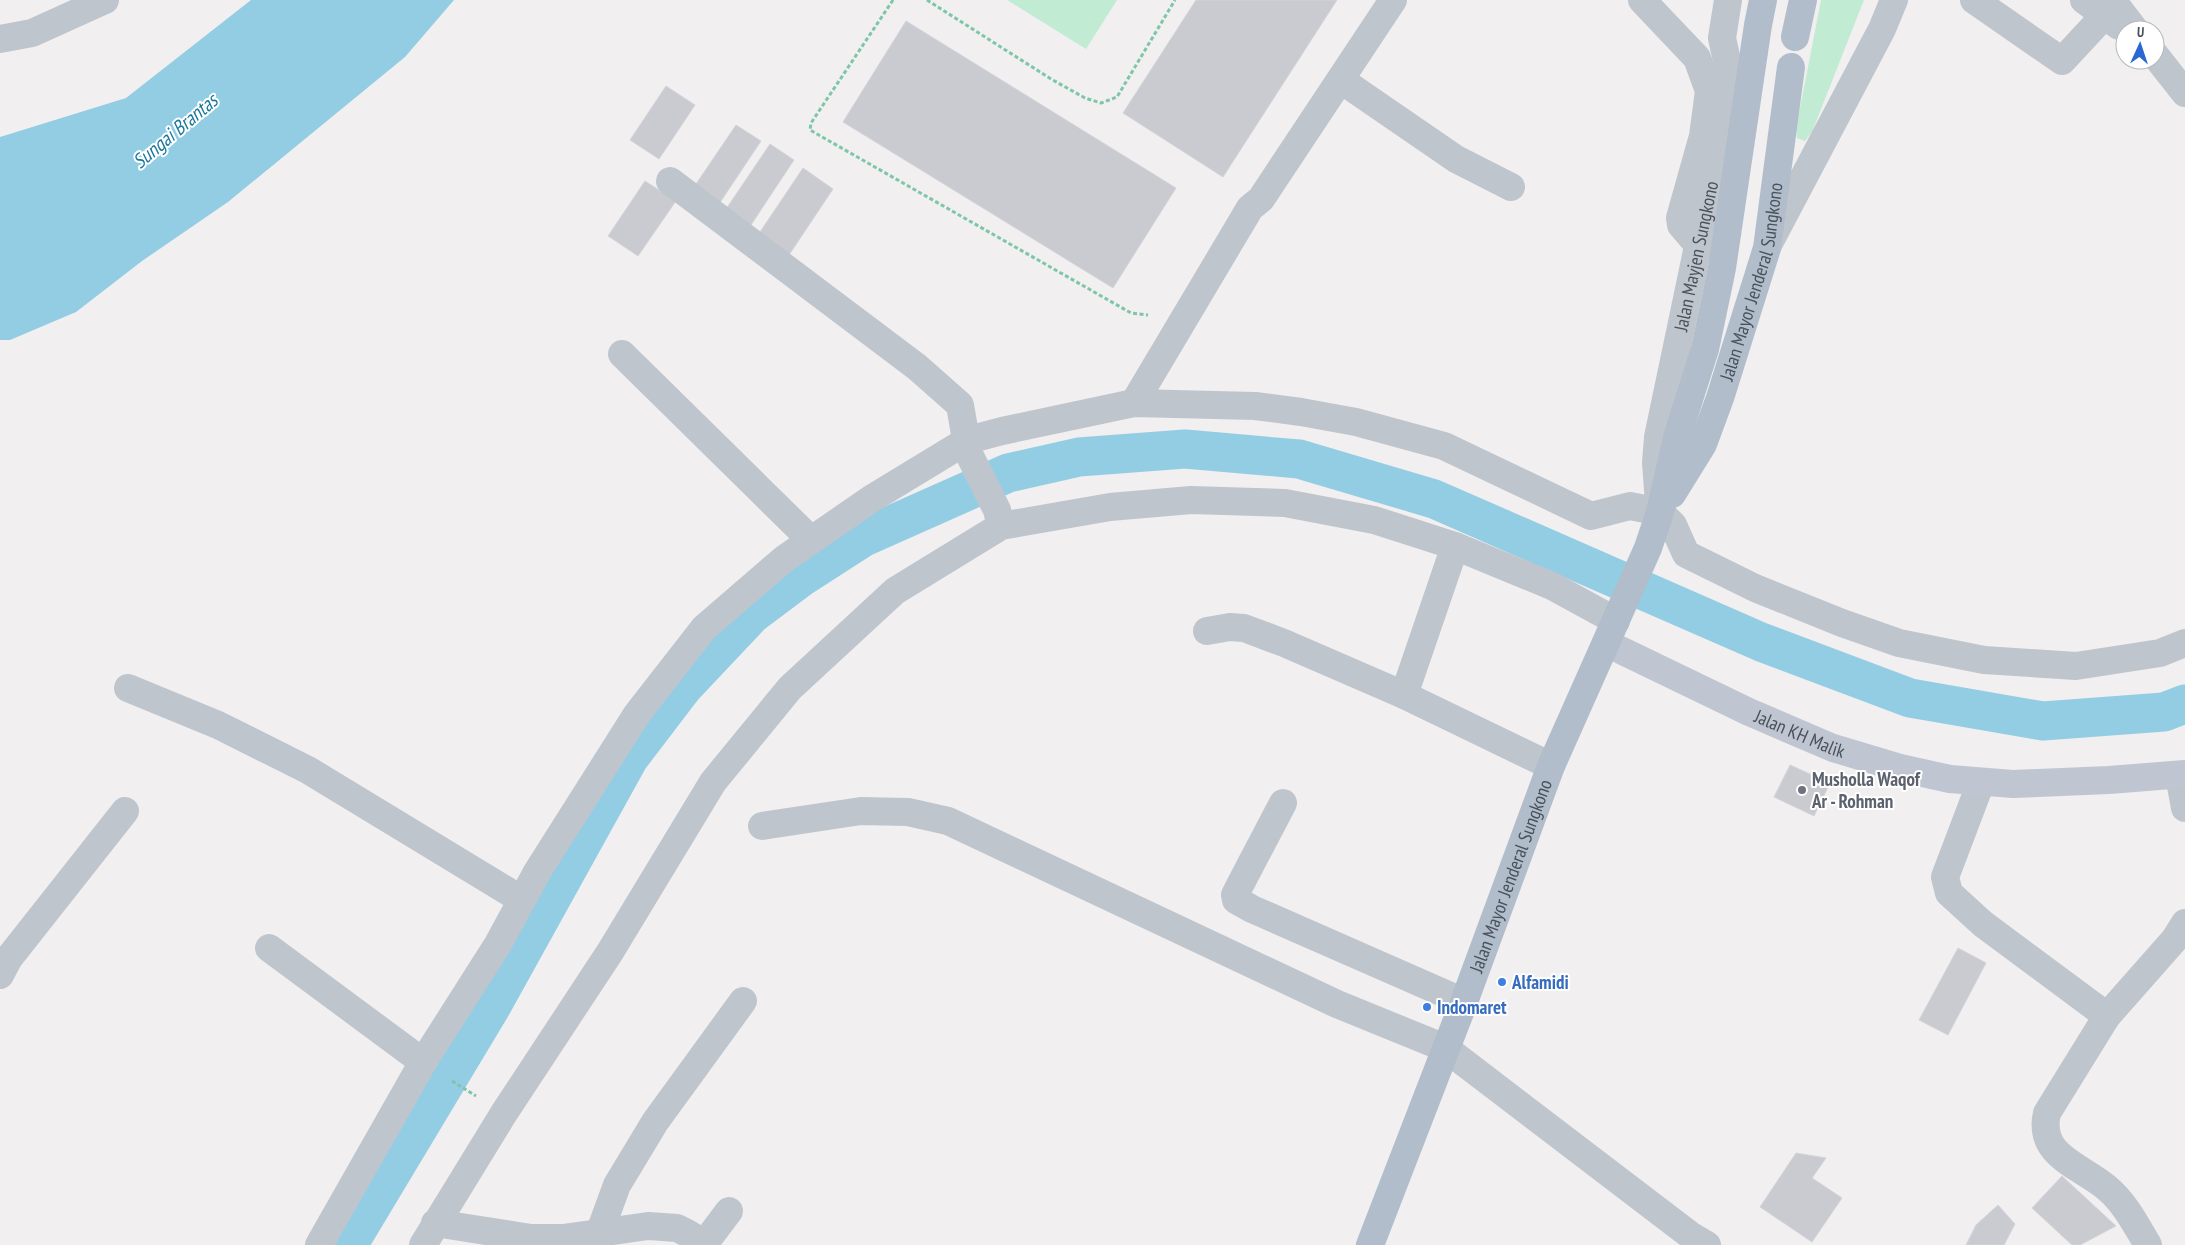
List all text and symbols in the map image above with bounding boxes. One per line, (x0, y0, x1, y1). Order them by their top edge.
north arrow (2115, 20, 2165, 70)
text: U (2137, 23, 2145, 41)
water label: Sungai Brantas (127, 86, 225, 174)
street label: Jalan Mayjen Sungkono (1668, 179, 1723, 334)
street label: Jalan Mayor Jenderal Sungkono (1714, 181, 1788, 384)
street label: Jalan KH Malik (1750, 703, 1848, 763)
place label: Musholla Waqof Ar - Rohman (1811, 767, 1921, 813)
street label: Jalan Mayor Jenderal Sungkono (1464, 776, 1557, 977)
marker: Musholla Waqof Ar - Rohman (1796, 784, 1808, 796)
place label: Alfamidi (1511, 970, 1569, 994)
marker: Alfamidi (1496, 976, 1508, 988)
place label: Indomaret (1437, 995, 1507, 1019)
marker: Indomaret (1421, 1001, 1433, 1013)

